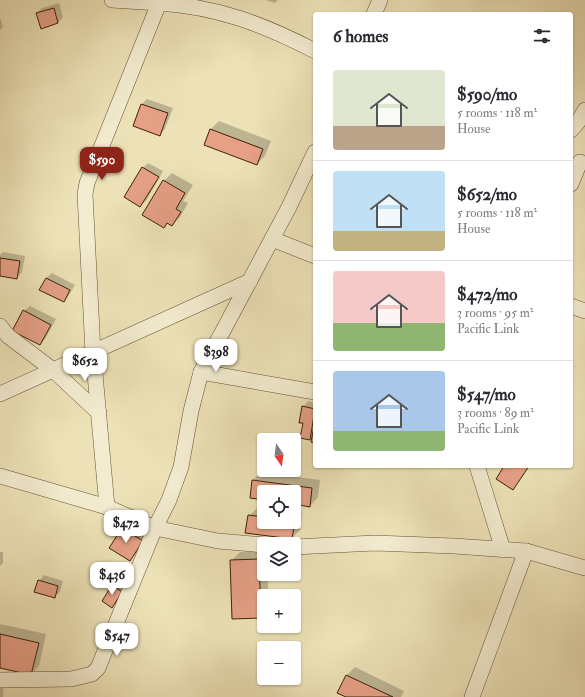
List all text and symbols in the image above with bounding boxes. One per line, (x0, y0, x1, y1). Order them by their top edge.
icon: filters (531, 25, 553, 47)
text: 6 homes (333, 26, 388, 47)
text: $590/mo (457, 84, 517, 105)
icon: home (365, 86, 413, 134)
text: 5 rooms · 118 m² (457, 105, 537, 121)
text: House (457, 121, 490, 137)
pin: $590 (78, 147, 126, 181)
text: $590 (89, 152, 115, 168)
text: $652/mo (457, 184, 517, 205)
icon: home (365, 187, 413, 235)
text: 5 rooms · 118 m² (457, 205, 537, 221)
text: House (457, 221, 490, 237)
text: $472/mo (457, 284, 518, 305)
icon: home (365, 287, 413, 335)
text: 3 rooms · 95 m² (457, 305, 533, 321)
text: Pacific Link (457, 321, 519, 337)
pin: $398 (192, 339, 240, 373)
text: $398 (203, 344, 229, 360)
pin: $652 (61, 348, 109, 382)
text: $652 (72, 353, 98, 369)
text: $547/mo (457, 384, 516, 405)
icon: home (365, 387, 413, 435)
text: 3 rooms · 89 m² (457, 405, 534, 421)
text: Pacific Link (457, 421, 519, 437)
north arrow (257, 433, 301, 477)
map controls (257, 433, 301, 685)
button: locate (257, 485, 301, 529)
pin: $472 (102, 510, 150, 544)
text: $472 (113, 515, 139, 531)
button: layers (257, 537, 301, 581)
pin: $436 (88, 562, 136, 596)
text: $436 (99, 567, 125, 583)
button: + (257, 589, 301, 633)
pin: $547 (93, 623, 141, 657)
text: $547 (104, 628, 130, 644)
button: − (257, 641, 301, 685)

